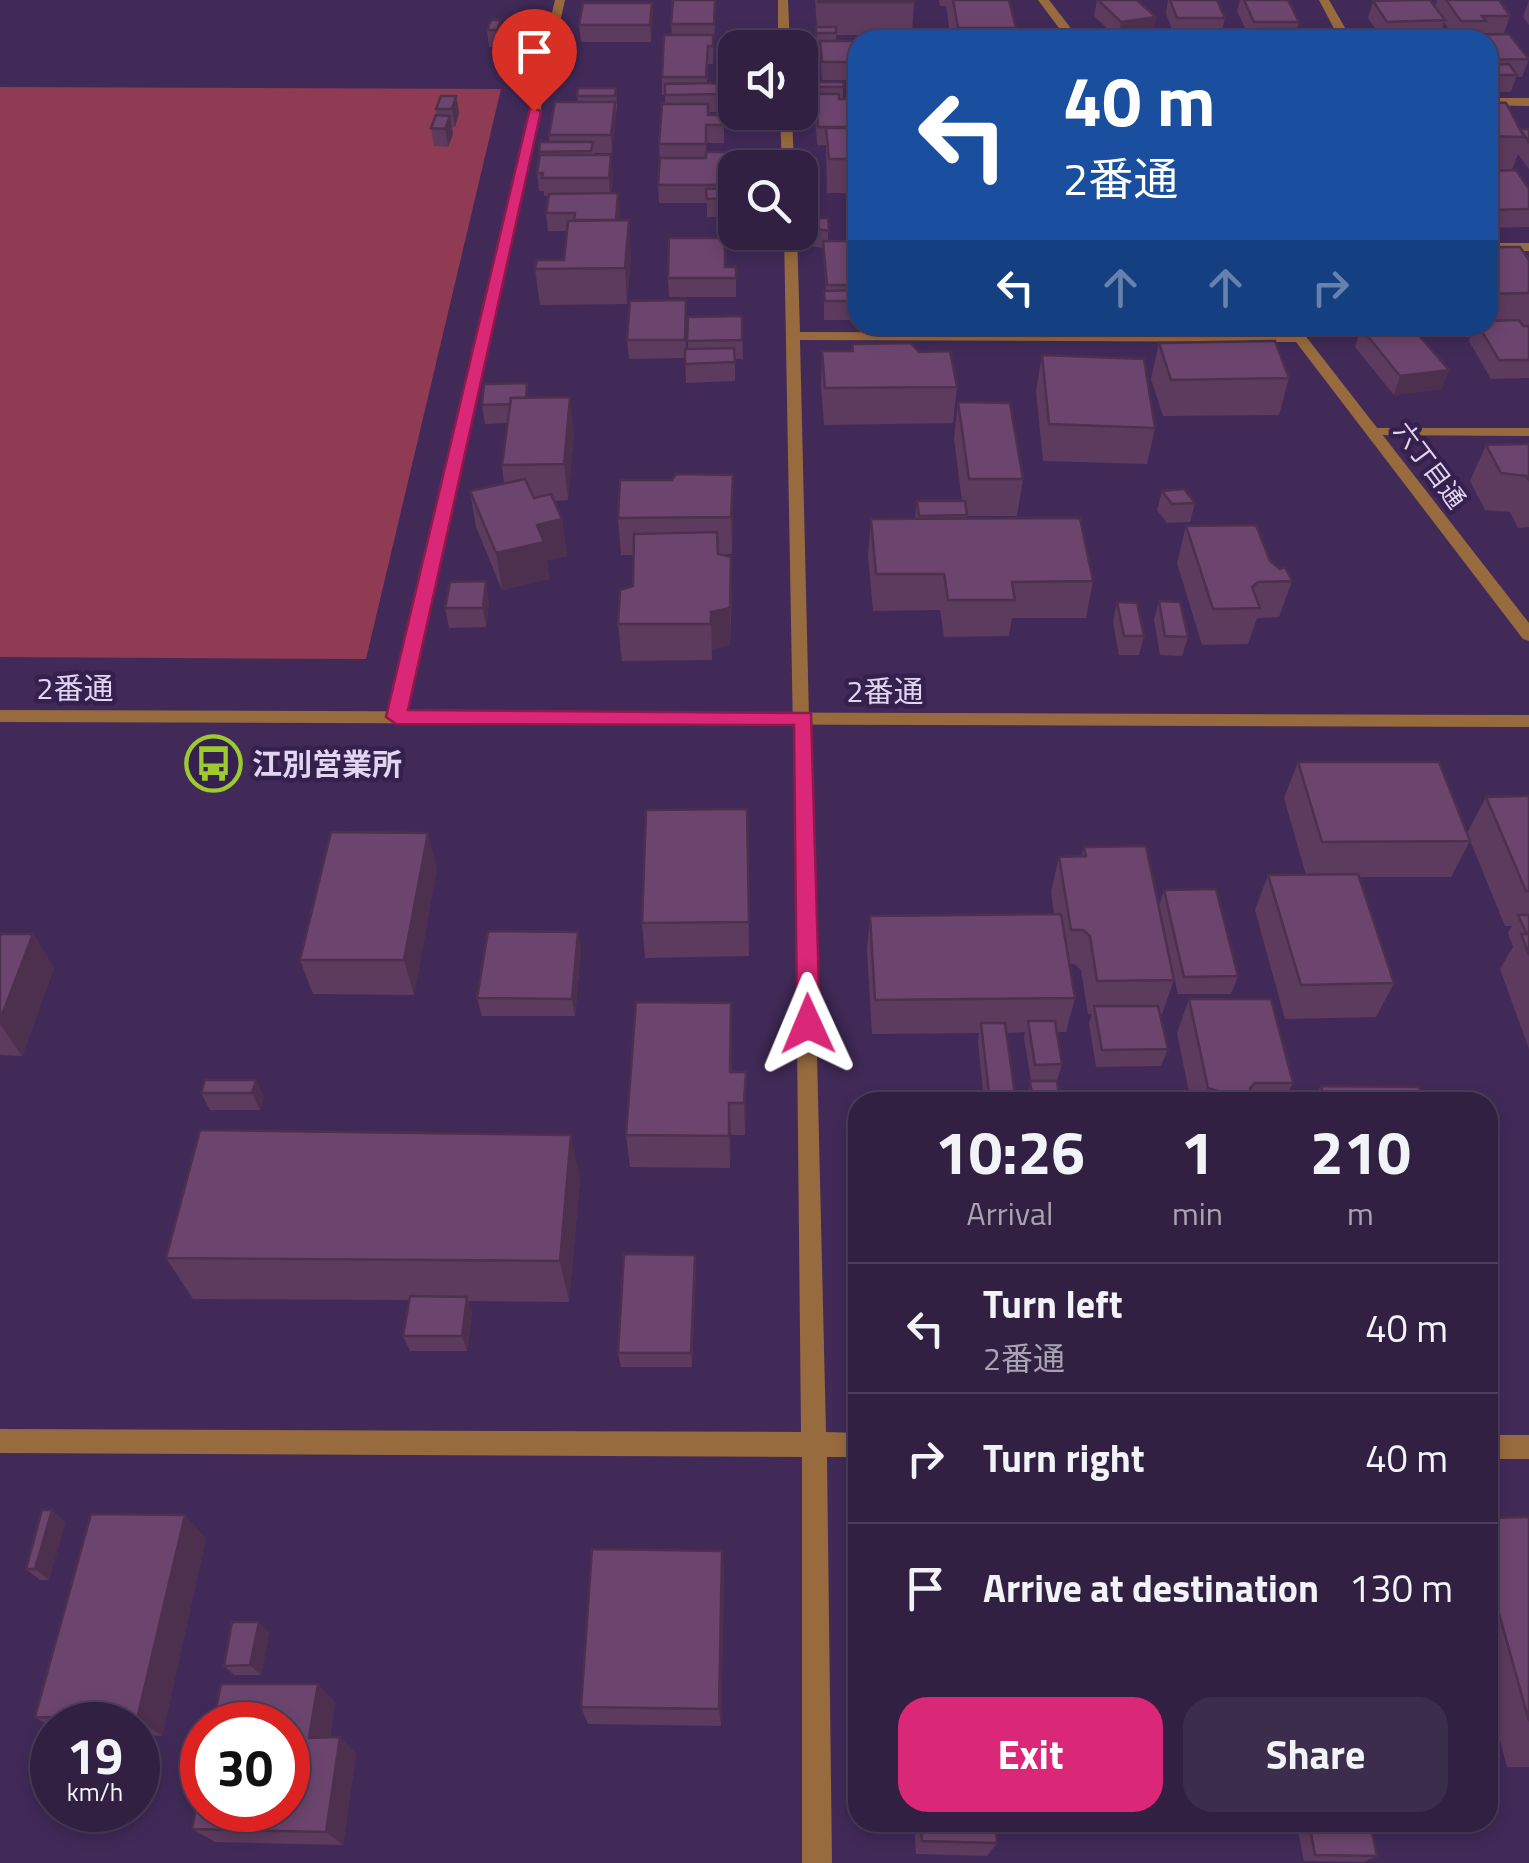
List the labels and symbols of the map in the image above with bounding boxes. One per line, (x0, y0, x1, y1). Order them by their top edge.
pin (492, 9, 577, 112)
street label: 六丁目通 (1385, 414, 1475, 516)
street label: 2番通 (37, 665, 113, 711)
street label: 2番通 (847, 668, 923, 714)
bus stop icon: 江別営業所 (183, 734, 243, 794)
place label: 江別営業所 (252, 741, 402, 787)
position arrow (756, 972, 860, 1076)
speed limit sign: 30 (180, 1702, 310, 1832)

